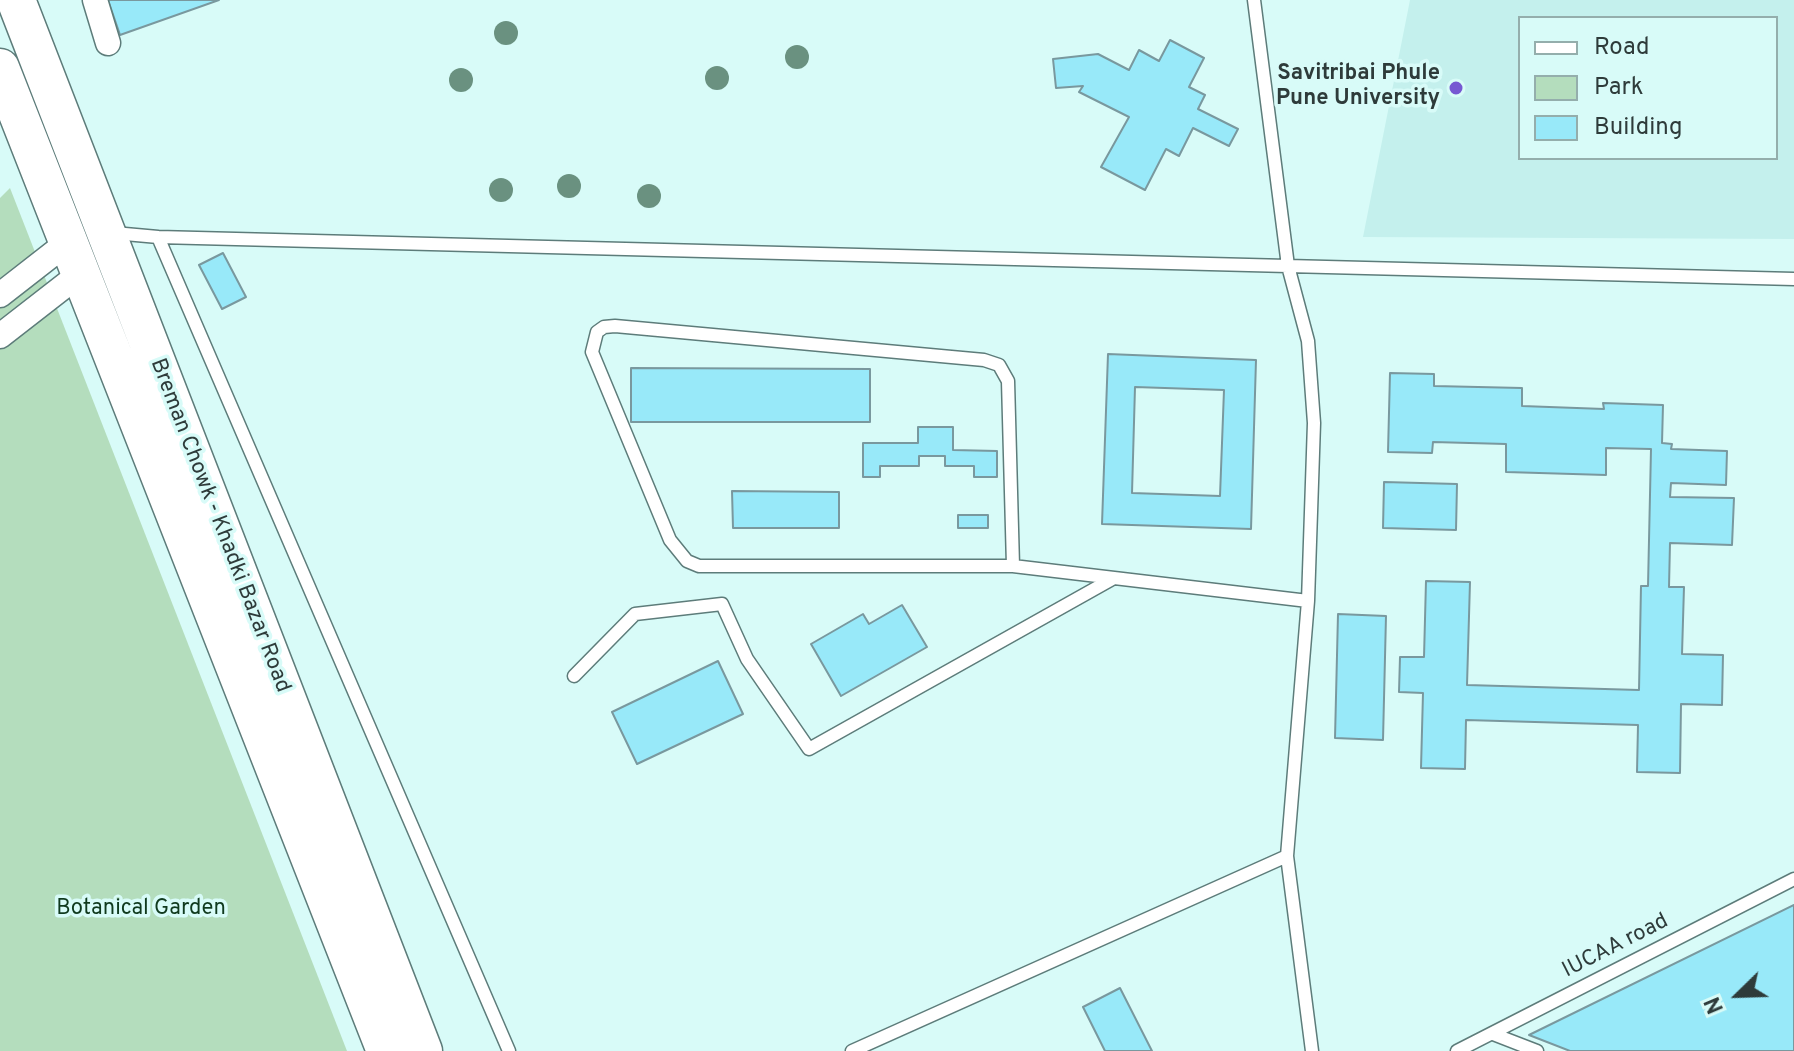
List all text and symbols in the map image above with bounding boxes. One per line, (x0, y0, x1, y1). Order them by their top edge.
legend (1518, 16, 1778, 160)
text: Road (1594, 33, 1650, 63)
place label: Savitribai Phule Pune University (1276, 62, 1440, 114)
text: Park (1594, 73, 1644, 103)
marker: Savitribai Phule Pune University (1447, 79, 1465, 97)
text: Building (1594, 113, 1683, 143)
street label: Breman Chowk - Khadki Bazar Road (143, 355, 295, 697)
park label: Botanical Garden (56, 897, 226, 923)
street label: IUCAA road (1559, 909, 1673, 985)
north arrow (1698, 955, 1778, 1035)
text: N (1700, 992, 1731, 1017)

